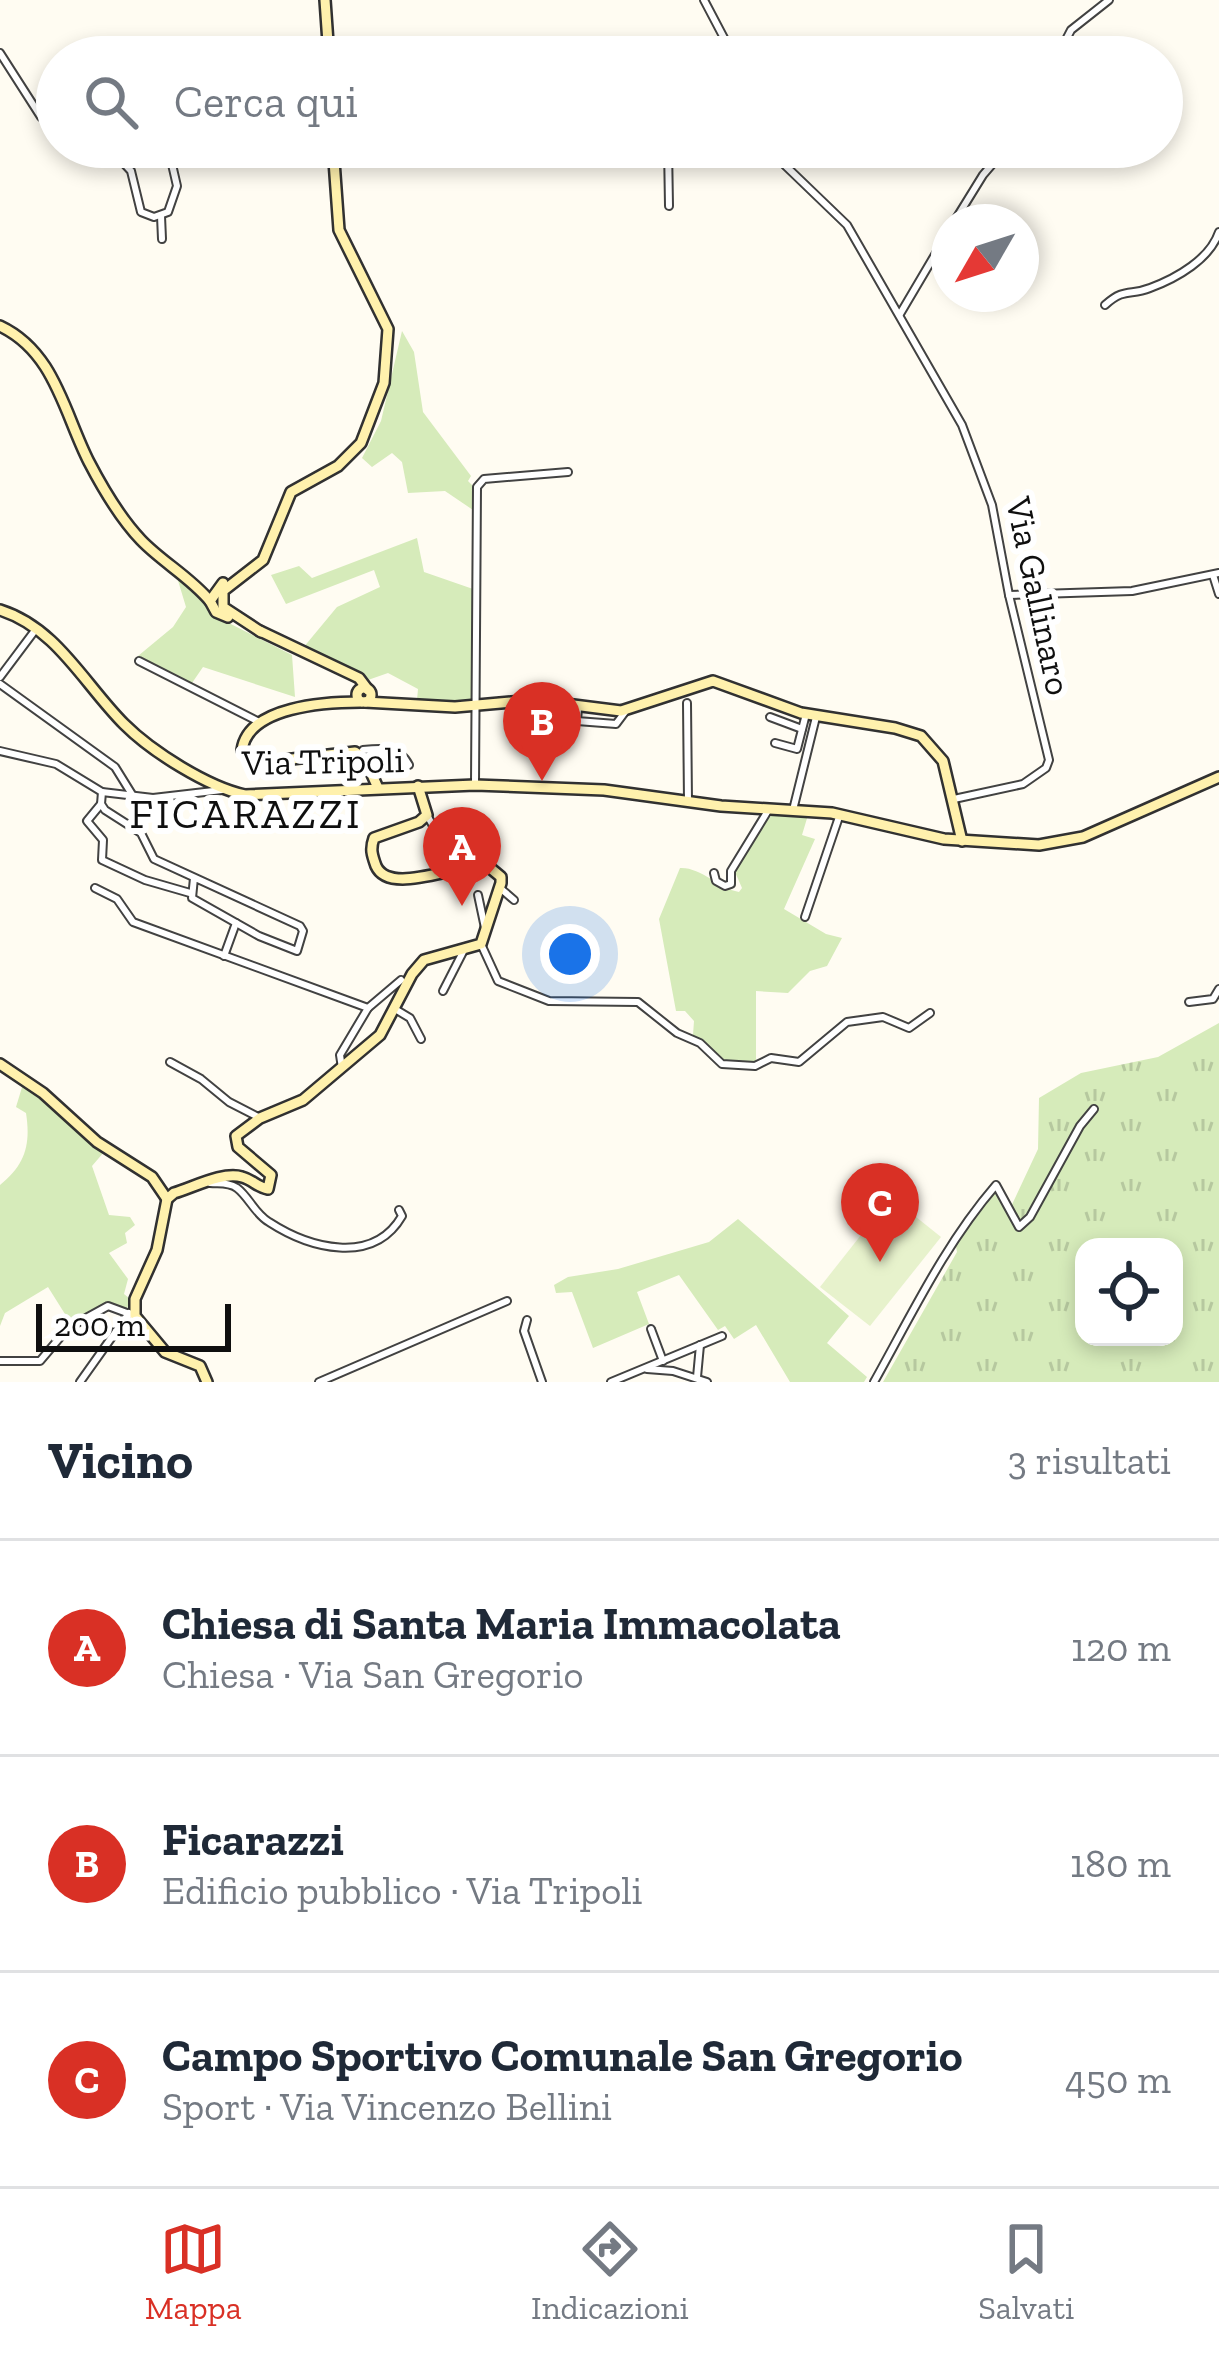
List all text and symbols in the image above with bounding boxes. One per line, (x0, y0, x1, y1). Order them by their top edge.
search box (36, 36, 1183, 168)
icon: search (78, 69, 144, 135)
text: Cerca qui (174, 75, 358, 129)
north arrow (931, 204, 1039, 312)
street label: Via Gallinaro (997, 492, 1081, 699)
pin: B (503, 682, 581, 781)
street label: Via Tripoli (240, 738, 405, 784)
district label: FICARAZZI (130, 788, 362, 839)
pin: A (423, 807, 501, 906)
your location (540, 924, 600, 984)
pin: C (841, 1163, 919, 1262)
map controls (1075, 1238, 1183, 1346)
button: locate (1075, 1238, 1183, 1346)
scale bar (36, 1298, 231, 1351)
text: 200 m (54, 1305, 145, 1344)
text: Vicino (48, 1430, 193, 1491)
text: 3 risultati (1008, 1437, 1171, 1484)
text: Chiesa di Santa Maria Immacolata (162, 1597, 841, 1651)
text: A (74, 1624, 100, 1671)
text: 120 m (1071, 1624, 1171, 1671)
text: Chiesa · Via San Gregorio (162, 1651, 583, 1698)
text: Ficarazzi (162, 1813, 344, 1867)
text: B (75, 1840, 99, 1887)
text: 180 m (1070, 1840, 1171, 1887)
text: Edificio pubblico · Via Tripoli (162, 1867, 643, 1914)
text: Campo Sportivo Comunale San Gregorio (162, 2029, 963, 2083)
text: C (74, 2056, 100, 2103)
text: 450 m (1065, 2056, 1171, 2103)
text: Sport · Via Vincenzo Bellini (162, 2083, 612, 2130)
tab: Mappa (145, 2216, 242, 2327)
tab: Indicazioni (531, 2216, 689, 2327)
tab: Salvati (978, 2216, 1074, 2327)

